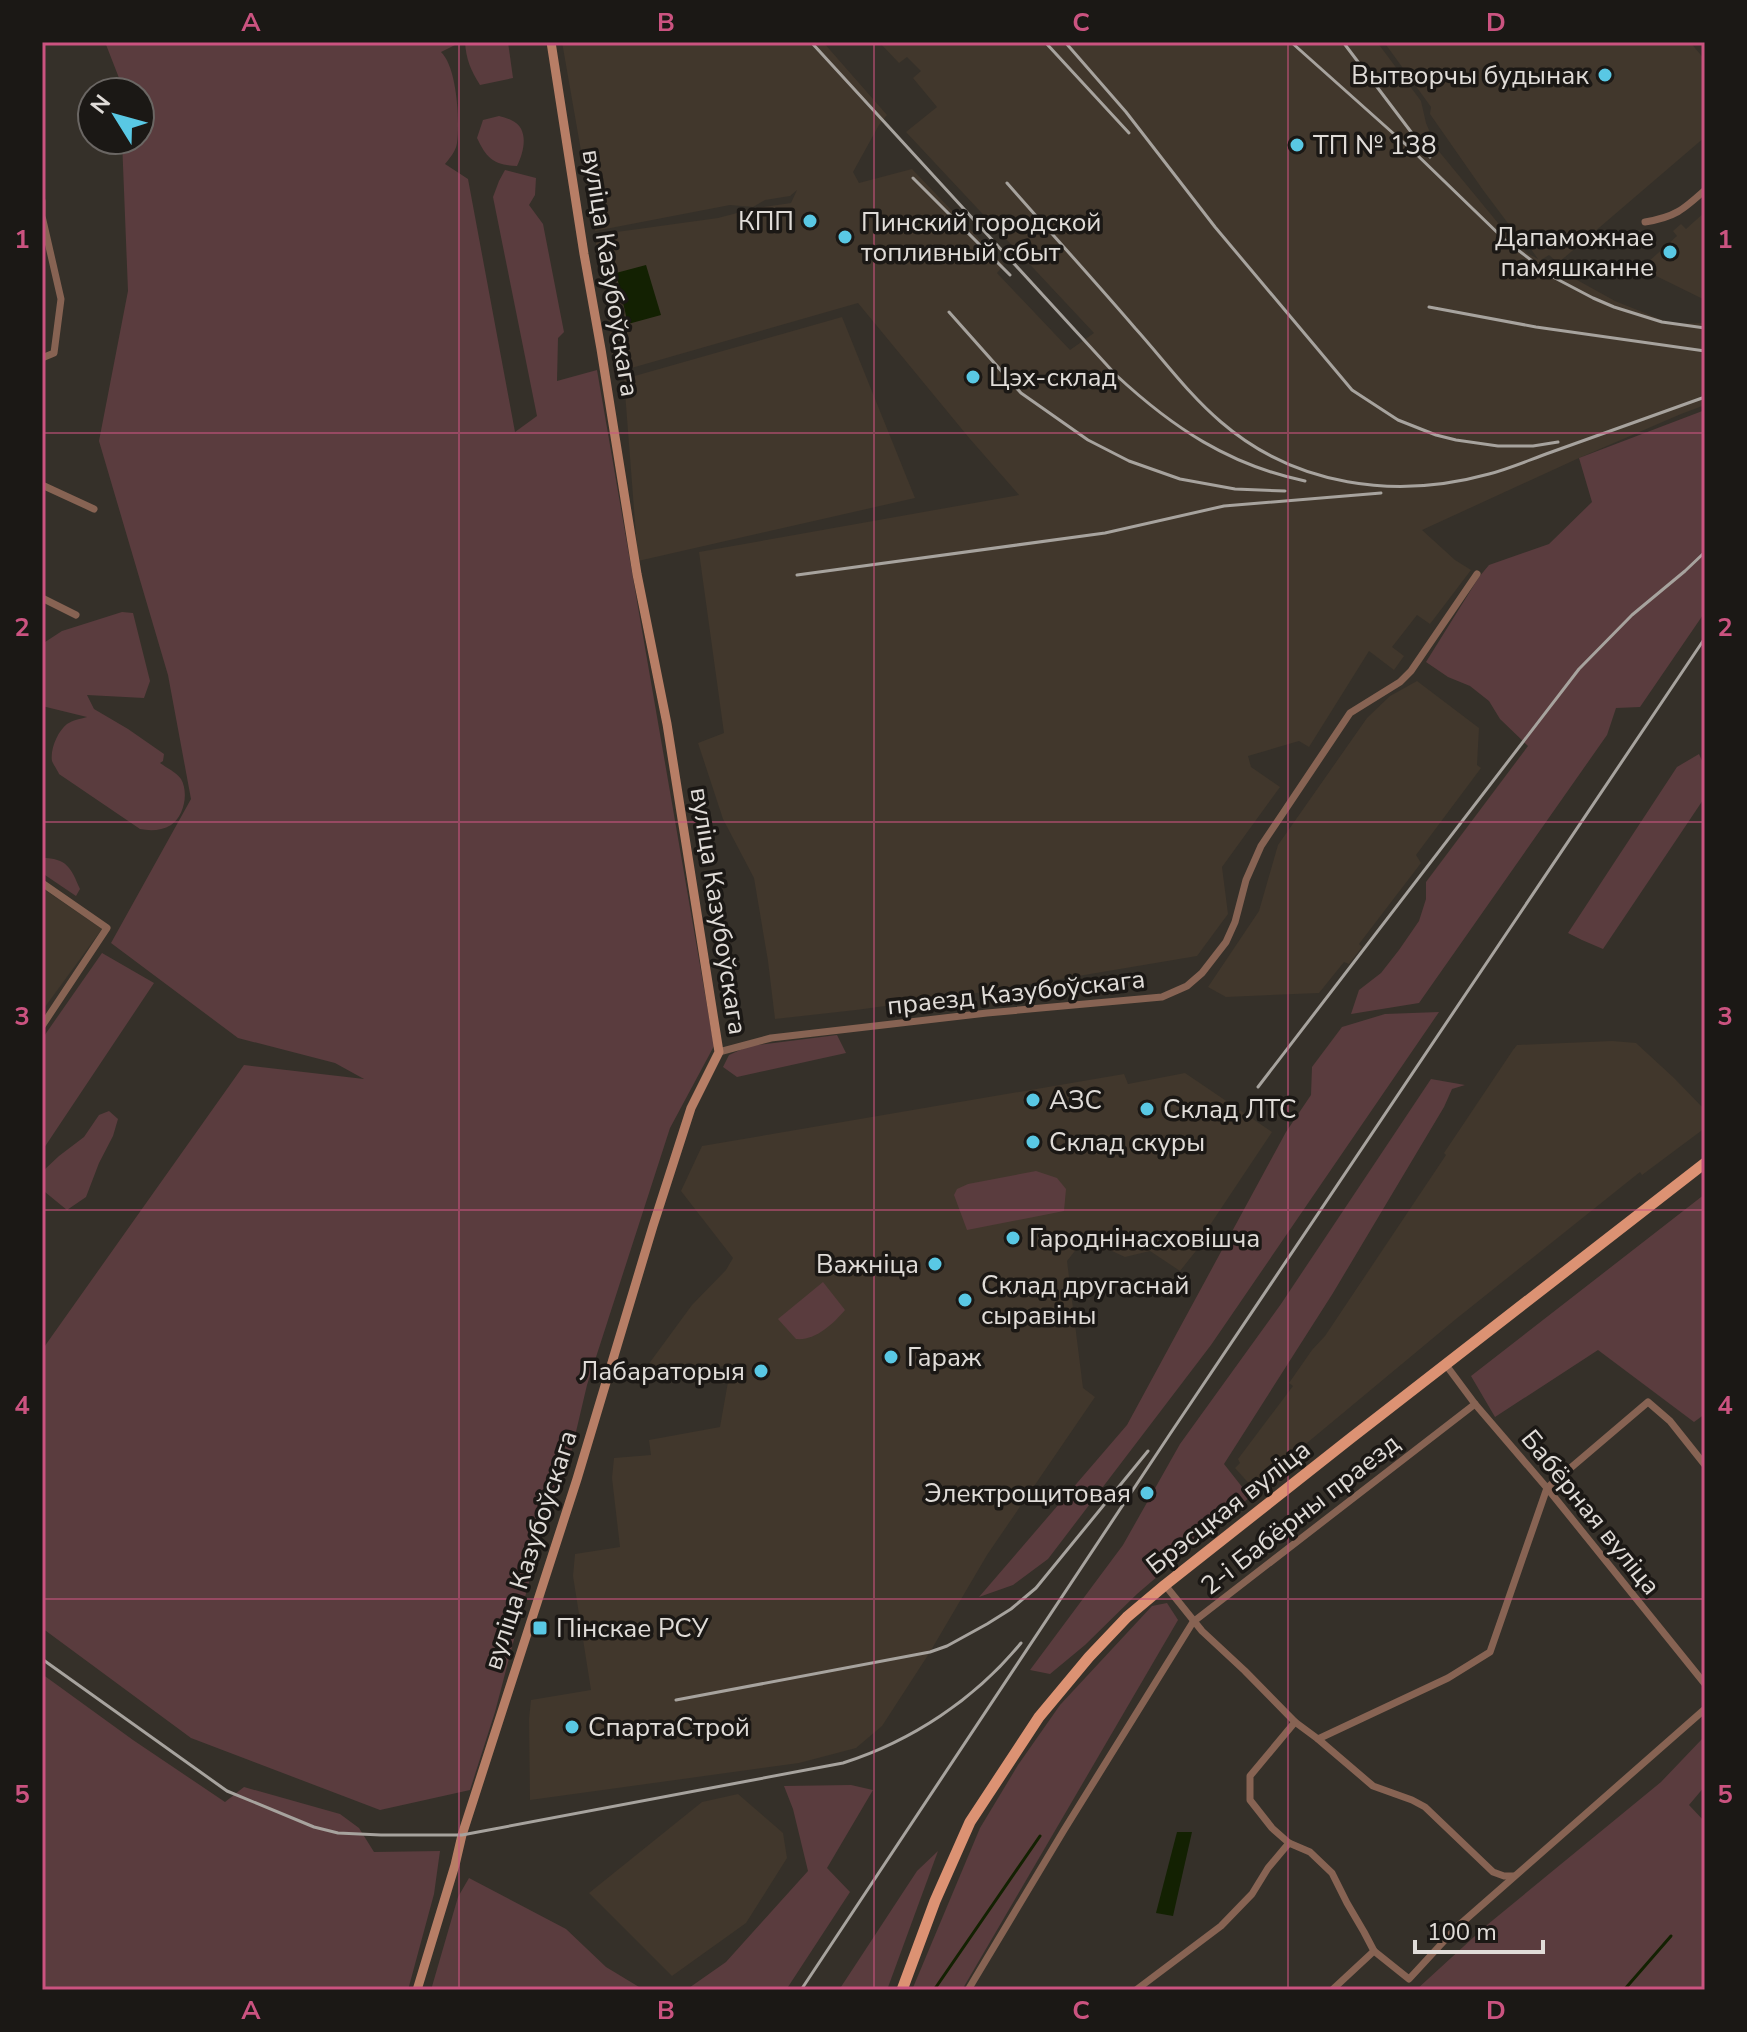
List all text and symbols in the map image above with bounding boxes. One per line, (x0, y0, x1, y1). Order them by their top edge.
text: A (241, 5, 261, 40)
text: B (657, 5, 675, 40)
text: C (1072, 5, 1090, 40)
text: D (1486, 5, 1506, 40)
place label: Вытворчы будынак (1351, 58, 1589, 93)
marker: Вытворчы будынак (1596, 66, 1614, 84)
north arrow (76, 76, 156, 156)
text: N (84, 89, 118, 120)
place label: ТП № 138 (1313, 128, 1437, 163)
marker: ТП № 138 (1288, 136, 1306, 154)
street label: вуліца Казубоўскага (574, 147, 647, 399)
place label: КПП (738, 204, 794, 239)
place label: Пинский городской топливный сбыт (861, 205, 1102, 270)
marker: КПП (801, 212, 819, 230)
place label: Дапаможнае памяшканне (1495, 220, 1654, 285)
text: 1 (14, 222, 30, 257)
text: 1 (1717, 222, 1733, 257)
marker: Пинский городской топливный сбыт (836, 228, 854, 246)
marker: Дапаможнае памяшканне (1661, 243, 1679, 261)
place label: Цэх-склад (989, 360, 1117, 395)
marker: Цэх-склад (964, 368, 982, 386)
text: 2 (14, 610, 30, 645)
text: 2 (1717, 610, 1733, 645)
street label: вуліца Казубоўскага (682, 785, 755, 1037)
street label: праезд Казубоўскага (885, 962, 1147, 1023)
text: 3 (14, 999, 30, 1034)
text: 3 (1717, 999, 1733, 1034)
place label: АЗС (1049, 1083, 1102, 1118)
marker: АЗС (1024, 1091, 1042, 1109)
place label: Склад ЛТС (1163, 1092, 1297, 1127)
marker: Склад ЛТС (1138, 1100, 1156, 1118)
place label: Склад скуры (1049, 1125, 1205, 1160)
marker: Склад скуры (1024, 1133, 1042, 1151)
place label: Гароднінасховішча (1029, 1221, 1260, 1256)
marker: Гароднінасховішча (1004, 1229, 1022, 1247)
place label: Важніца (816, 1247, 919, 1282)
marker: Важніца (926, 1255, 944, 1273)
place label: Склад другаснай сыравіны (981, 1268, 1190, 1333)
marker: Склад другаснай сыравіны (956, 1291, 974, 1309)
place label: Гараж (907, 1340, 982, 1375)
marker: Гараж (882, 1348, 900, 1366)
place label: Лабараторыя (579, 1354, 745, 1389)
marker: Лабараторыя (752, 1362, 770, 1380)
text: 4 (14, 1388, 30, 1423)
text: 4 (1717, 1388, 1733, 1423)
street label: Бабёрная вуліца (1513, 1422, 1668, 1602)
street label: вуліца Казубоўскага (475, 1426, 586, 1674)
street label: 2-і Бабёрны праезд (1194, 1426, 1407, 1603)
street label: Брэсцкая вуліца (1139, 1432, 1318, 1583)
place label: Электрощитовая (924, 1476, 1131, 1511)
marker: Электрощитовая (1138, 1484, 1156, 1502)
place label: Пінскае РСУ (556, 1611, 709, 1646)
marker: Пінскае РСУ (531, 1619, 549, 1637)
place label: СпартаСтрой (588, 1710, 750, 1745)
marker: СпартаСтрой (563, 1718, 581, 1736)
text: 5 (14, 1777, 30, 1812)
text: 5 (1717, 1777, 1733, 1812)
scale bar (1415, 1904, 1543, 1954)
text: 100 m (1427, 1916, 1497, 1948)
text: A (241, 1993, 261, 2028)
text: B (657, 1993, 675, 2028)
text: C (1072, 1993, 1090, 2028)
text: D (1486, 1993, 1506, 2028)

